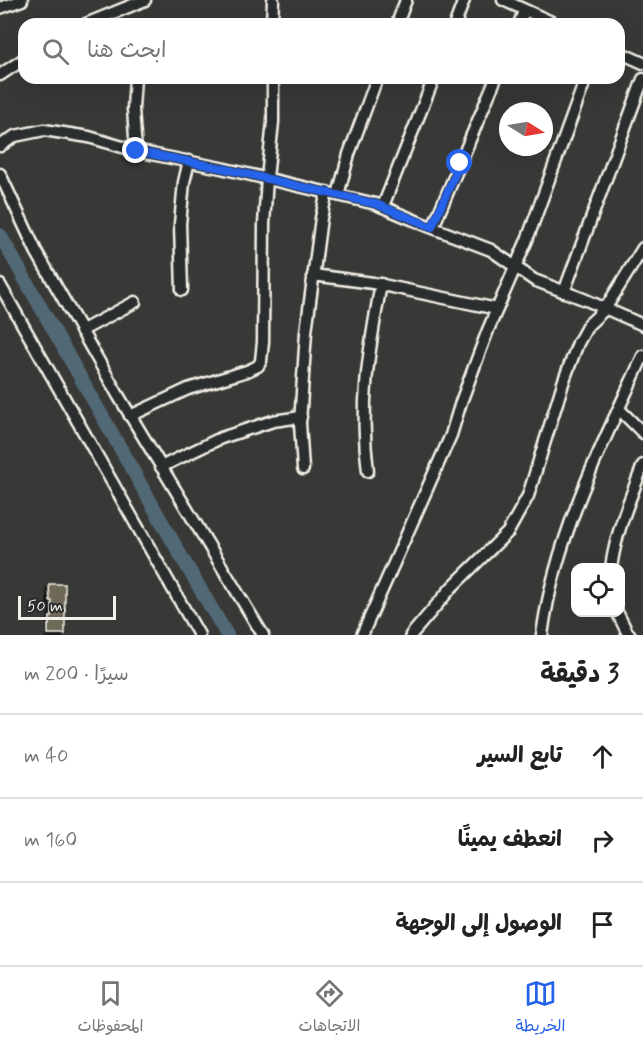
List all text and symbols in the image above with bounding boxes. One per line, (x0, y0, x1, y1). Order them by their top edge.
search box (18, 18, 625, 84)
icon: search (39, 35, 72, 68)
text: ابحث هنا (87, 37, 167, 65)
north arrow (499, 102, 553, 156)
route end (122, 137, 148, 163)
route start (446, 149, 472, 175)
map controls (571, 563, 625, 617)
button: locate (571, 563, 625, 617)
scale bar (18, 593, 116, 620)
text: 50 m (27, 596, 63, 617)
text: 3 دقيقة (540, 658, 619, 692)
text: سيرًا · 200 m (24, 661, 129, 688)
icon: ahead (586, 740, 619, 773)
text: تابع السير (478, 742, 562, 770)
text: 40 m (24, 743, 68, 770)
icon: right (586, 824, 619, 857)
text: انعطف يمينًا (458, 826, 562, 854)
text: 160 m (24, 827, 77, 854)
icon: arrive (586, 908, 619, 941)
text: الوصول إلى الوجهة (395, 910, 562, 938)
tab: المحفوظات (78, 977, 143, 1040)
tab: الاتجاهات (299, 977, 360, 1040)
tab: الخريطة (516, 977, 565, 1040)

